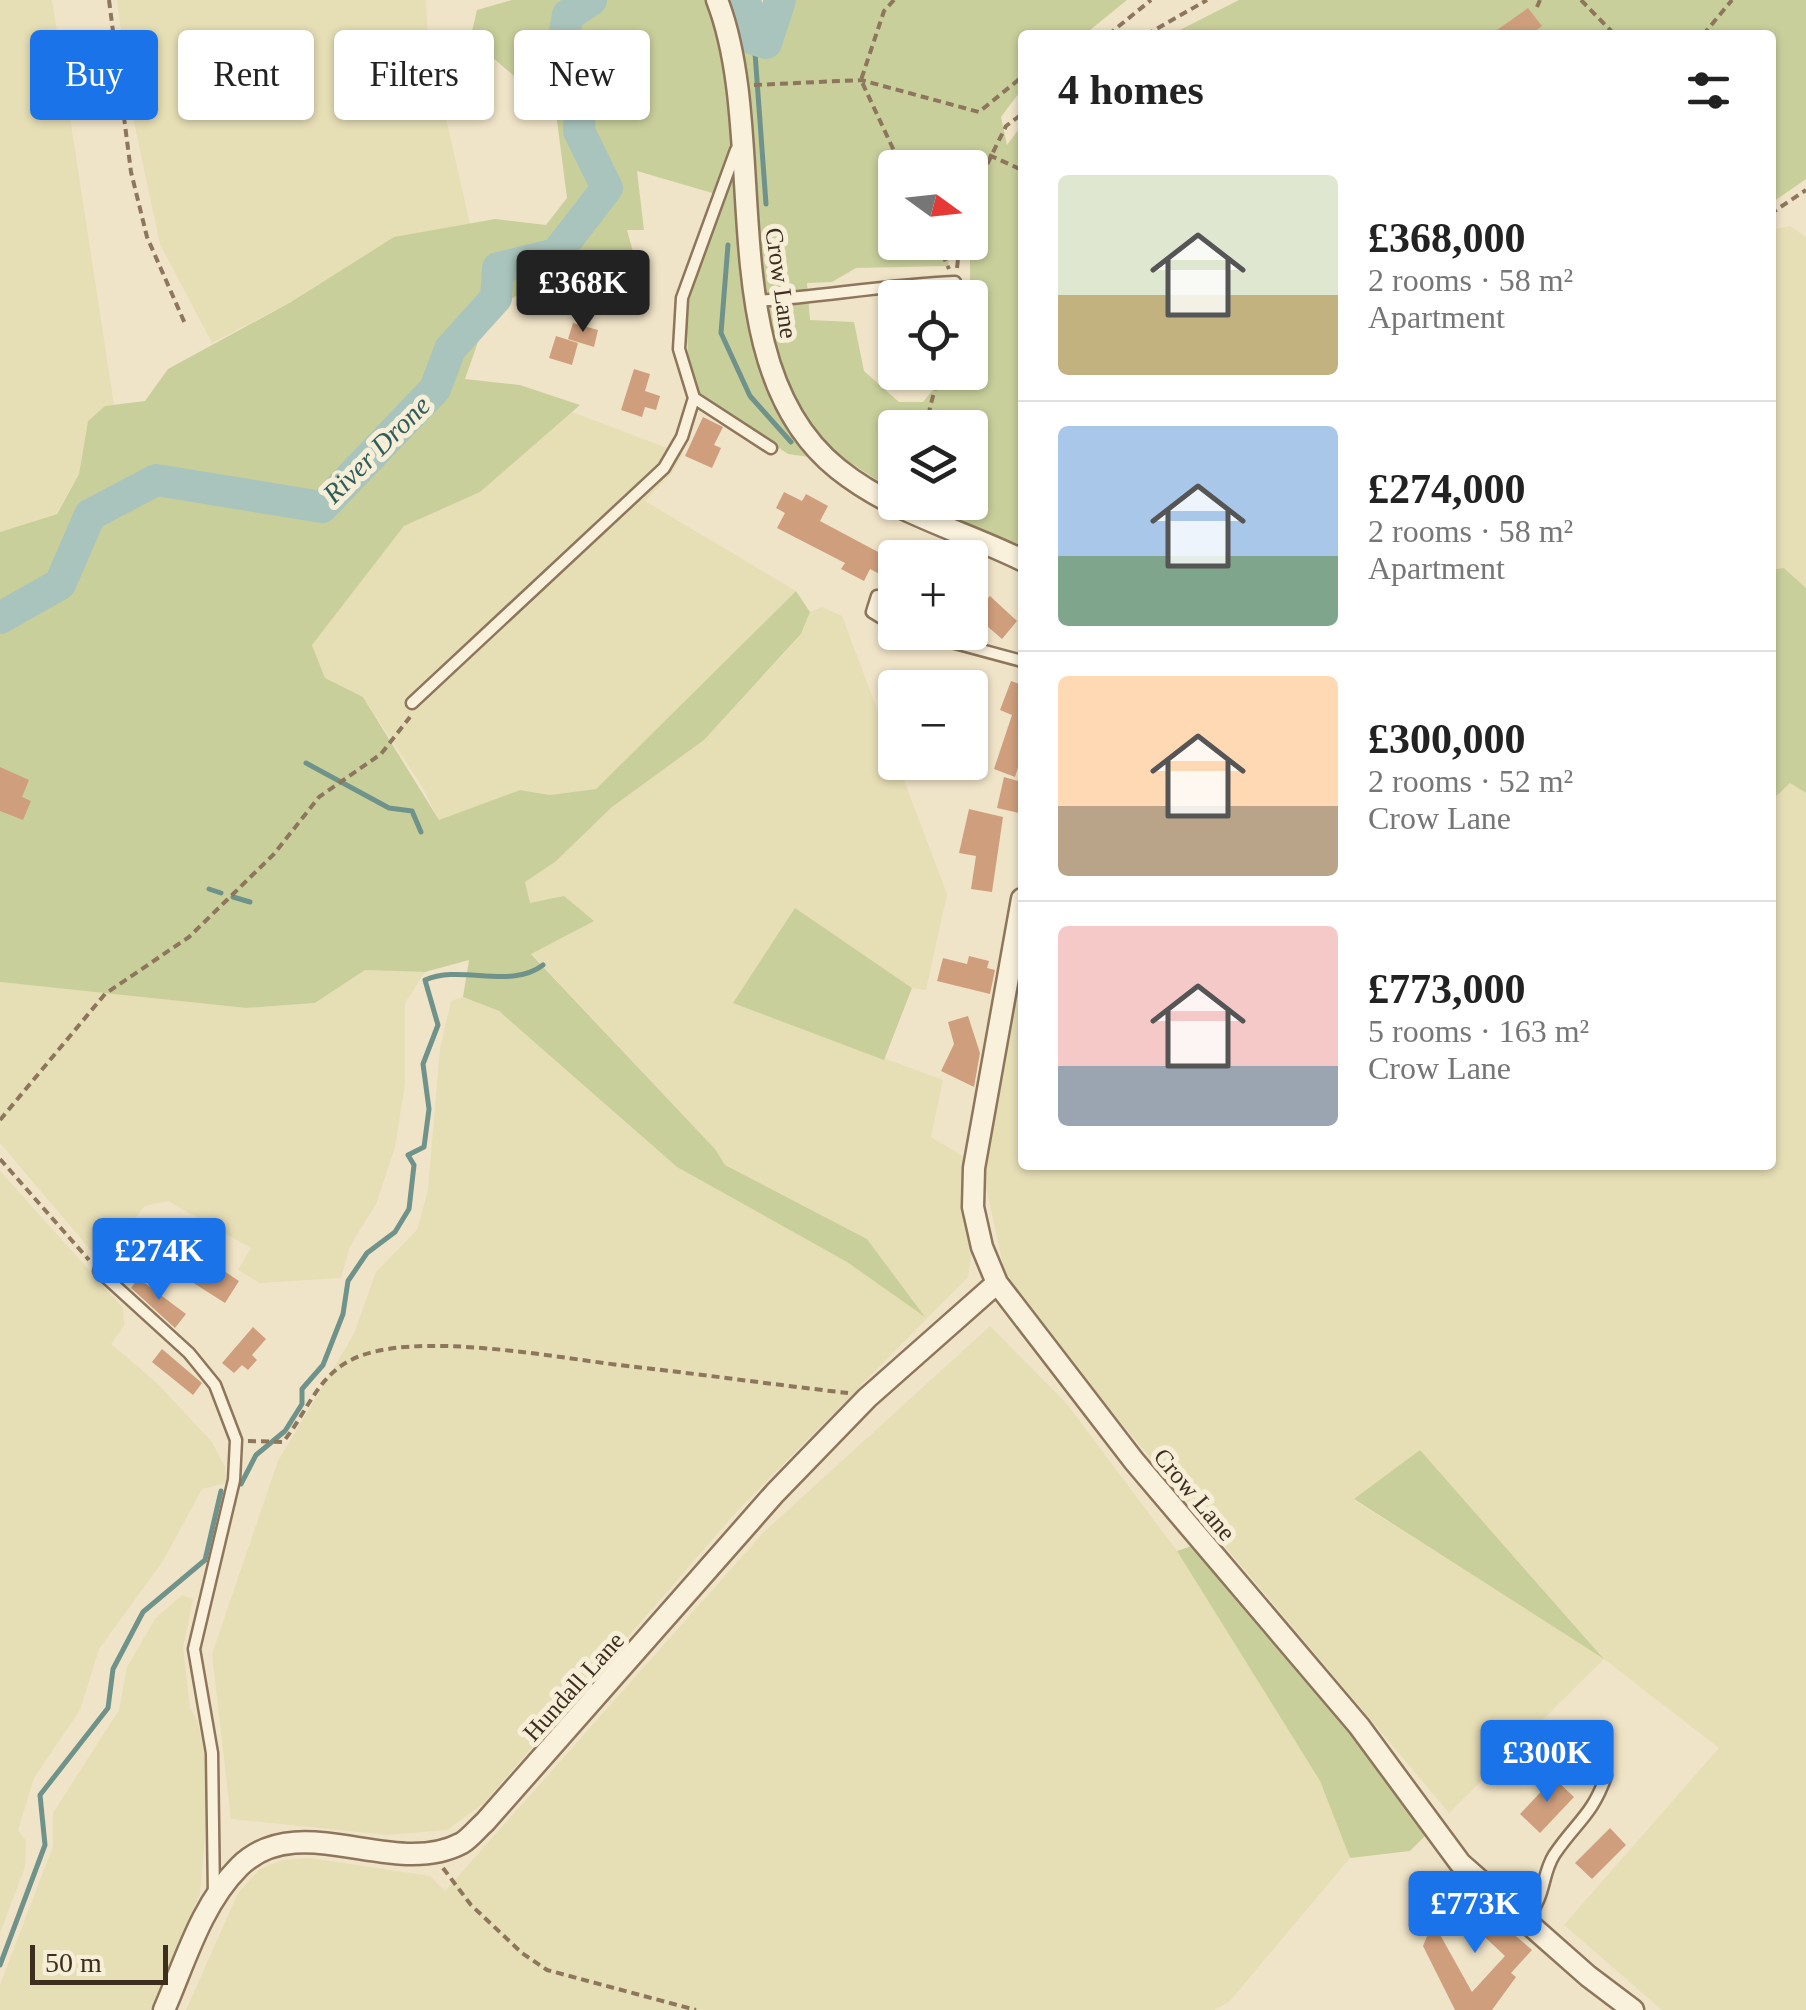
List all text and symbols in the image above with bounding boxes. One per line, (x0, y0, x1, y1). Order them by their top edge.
chip: Buy (30, 30, 158, 120)
chip: Rent (178, 30, 314, 120)
chip: Filters (334, 30, 494, 120)
chip: New (514, 30, 650, 120)
icon: filters (1681, 63, 1736, 118)
text: 4 homes (1058, 67, 1204, 113)
north arrow (878, 150, 988, 260)
map controls (878, 150, 988, 780)
icon: home (1138, 215, 1258, 335)
text: £368,000 (1368, 215, 1526, 261)
street label: Crow Lane (760, 226, 803, 340)
pin: £368K (513, 250, 653, 335)
text: 2 rooms · 58 m² (1368, 262, 1573, 298)
text: £368K (539, 264, 627, 300)
button: locate (878, 280, 988, 390)
text: Apartment (1368, 299, 1505, 335)
water label: River Drone (316, 390, 436, 510)
button: layers (878, 410, 988, 520)
icon: home (1138, 466, 1258, 586)
text: £274,000 (1368, 466, 1526, 512)
text: 2 rooms · 58 m² (1368, 513, 1573, 549)
button: + (878, 540, 988, 650)
text: Apartment (1368, 550, 1505, 586)
button: − (878, 670, 988, 780)
icon: home (1138, 716, 1258, 836)
text: £300,000 (1368, 716, 1526, 762)
text: 2 rooms · 52 m² (1368, 763, 1573, 799)
text: Crow Lane (1368, 800, 1511, 836)
icon: home (1138, 966, 1258, 1086)
text: £773,000 (1368, 966, 1526, 1012)
text: 5 rooms · 163 m² (1368, 1013, 1589, 1049)
text: Crow Lane (1368, 1050, 1511, 1086)
pin: £274K (89, 1218, 229, 1303)
text: £274K (115, 1232, 203, 1268)
street label: Crow Lane (1148, 1443, 1241, 1546)
street label: Hundall Lane (518, 1626, 629, 1746)
pin: £300K (1477, 1720, 1617, 1805)
text: £300K (1503, 1734, 1591, 1770)
pin: £773K (1405, 1871, 1545, 1956)
text: £773K (1431, 1885, 1519, 1921)
scale bar (30, 1940, 168, 1984)
text: 50 m (45, 1947, 102, 1978)

